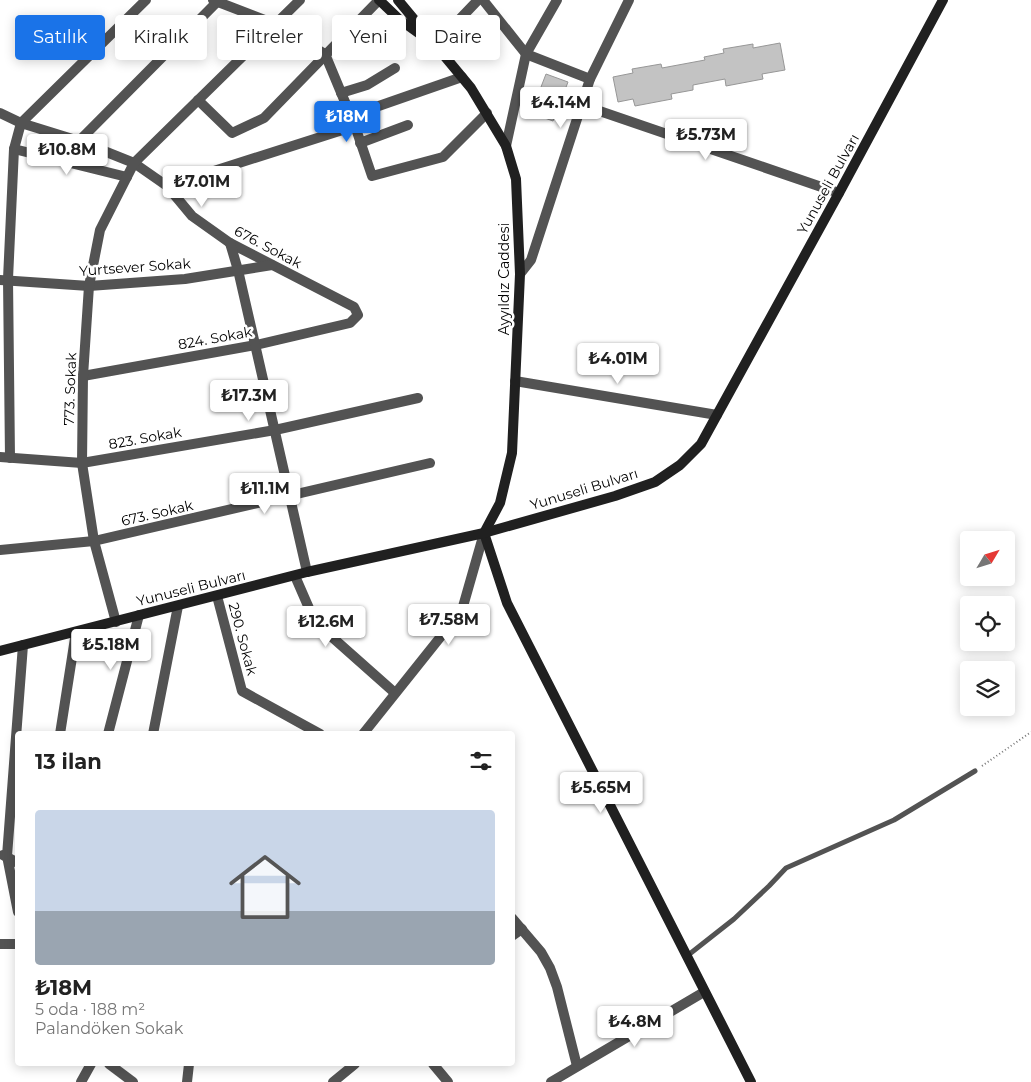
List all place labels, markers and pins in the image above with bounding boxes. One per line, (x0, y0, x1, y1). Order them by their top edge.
pin: ₺4.14M (520, 86, 602, 129)
pin: ₺18M (317, 100, 377, 143)
pin: ₺5.73M (665, 119, 747, 161)
pin: ₺10.8M (26, 134, 108, 176)
pin: ₺7.01M (161, 166, 243, 208)
pin: ₺4.01M (577, 342, 659, 385)
pin: ₺17.3M (208, 380, 290, 422)
pin: ₺11.1M (224, 472, 306, 515)
pin: ₺7.58M (408, 604, 490, 646)
pin: ₺12.6M (285, 606, 367, 648)
pin: ₺5.18M (70, 628, 152, 671)
pin: ₺5.65M (560, 772, 642, 814)
pin: ₺4.8M (600, 1006, 670, 1048)

